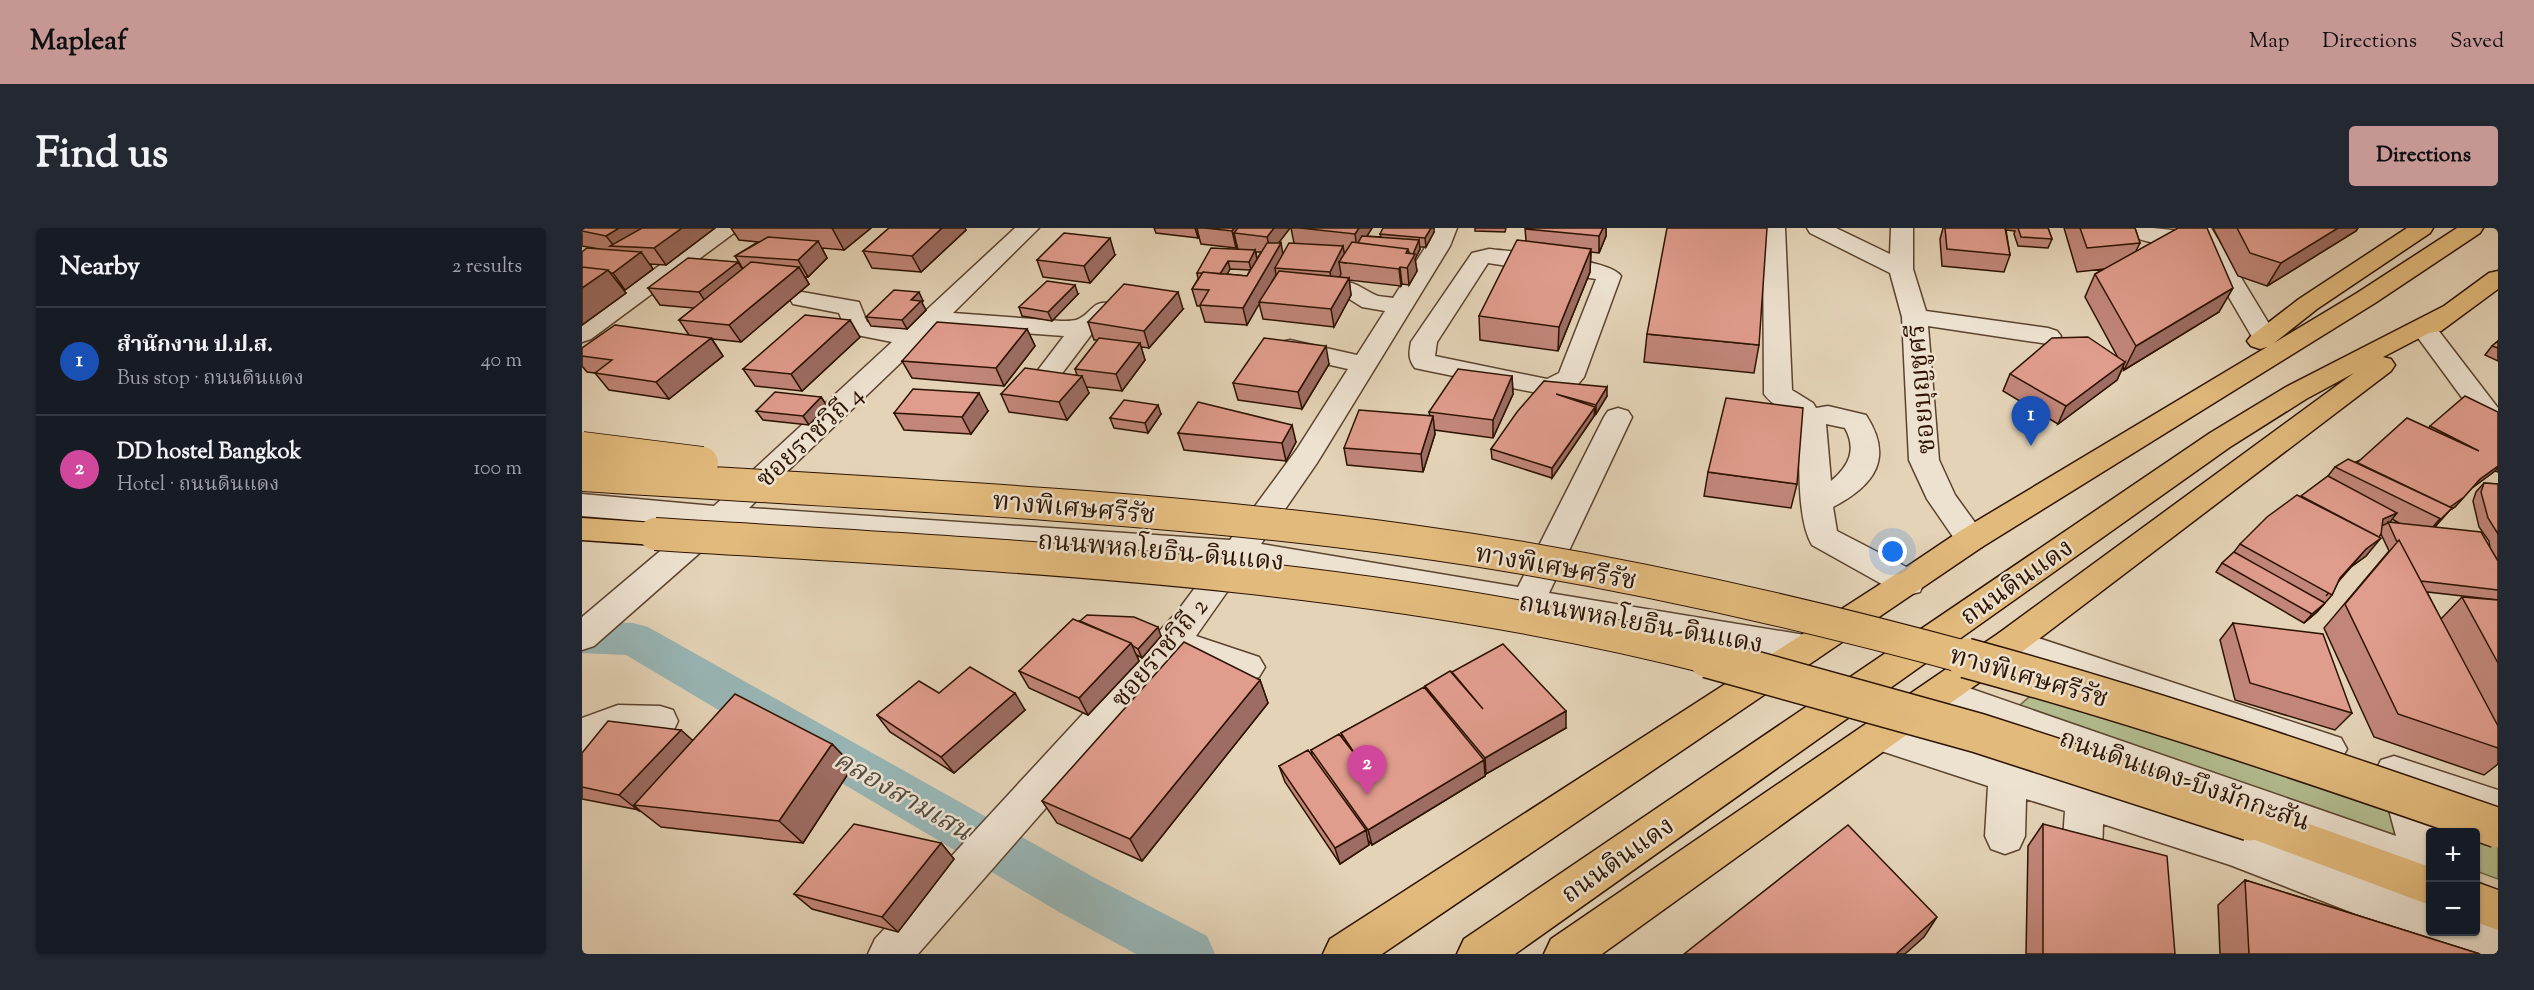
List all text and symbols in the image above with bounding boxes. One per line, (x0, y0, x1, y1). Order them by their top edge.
text: Mapleaf (30, 22, 127, 62)
text: Map (2249, 27, 2289, 57)
text: Directions (2322, 27, 2417, 57)
text: Saved (2450, 27, 2504, 57)
text: Find us (36, 126, 168, 186)
button: Directions (2349, 126, 2498, 186)
text: Nearby (60, 249, 140, 286)
text: 2 results (452, 253, 522, 282)
street label: ซอยบุญชูศรี (1898, 322, 1947, 455)
text: สำนักงาน ป.ป.ส. (117, 330, 273, 362)
text: 1 (76, 347, 83, 376)
text: 40 m (481, 347, 522, 376)
text: Bus stop · ถนนดินแดง (117, 365, 304, 394)
street label: ซอยราชวิถี 4 (749, 378, 873, 497)
pin: 1 (2012, 396, 2050, 446)
text: DD hostel Bangkok (117, 437, 301, 469)
text: 2 (75, 455, 84, 484)
text: 100 m (473, 455, 522, 484)
text: Hotel · ถนนดินแดง (117, 471, 279, 500)
street label: ทางพิเศษศรีรัช (991, 484, 1157, 535)
street label: ถนนพหลโยธิน-ดินแดง (1036, 521, 1286, 582)
street label: ถนนดินแดง (1953, 530, 2082, 636)
street label: ทางพิเศษศรีรัช (1472, 536, 1639, 601)
your location (1878, 537, 1907, 566)
street label: ถนนพหลโยธิน-ดินแดง (1516, 583, 1766, 664)
street label: ซอยราชวิถี 2 (1104, 590, 1218, 717)
street label: ทางพิเศษศรีรัช (1945, 638, 2112, 719)
street label: ถนนดินแดง-บึงมักกะสัน (2054, 721, 2315, 842)
water label: คลองสามเสน (825, 742, 978, 853)
pin: 2 (1348, 746, 1386, 795)
street label: ถนนดินแดง (1554, 808, 1683, 914)
map controls (2426, 828, 2480, 936)
button: + (2426, 828, 2480, 882)
button: − (2426, 882, 2480, 936)

